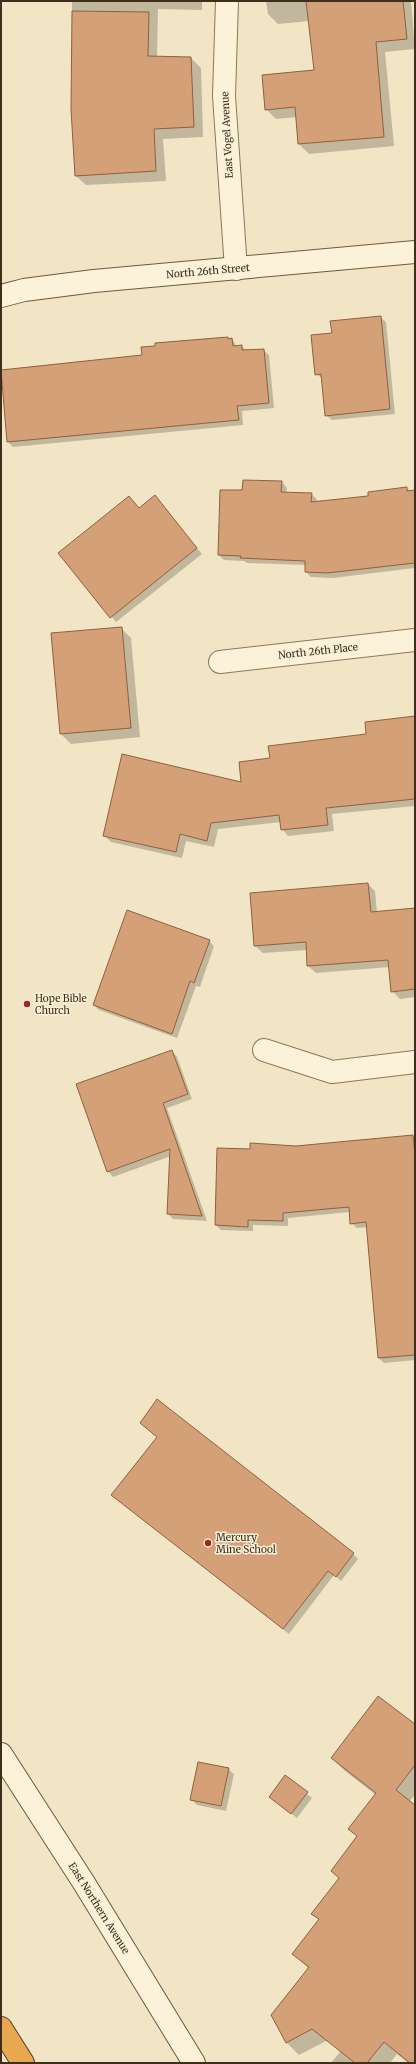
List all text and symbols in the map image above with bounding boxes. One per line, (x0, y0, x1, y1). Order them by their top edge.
street label: East Vogel Avenue (218, 91, 236, 179)
street label: North 26th Street (166, 261, 250, 281)
street label: North 26th Place (277, 640, 359, 662)
place label: Hope Bible Church (35, 992, 87, 1017)
marker: Hope Bible Church (22, 999, 32, 1009)
place label: Mercury Mine School (216, 1531, 276, 1556)
marker: Mercury Mine School (203, 1538, 213, 1548)
street label: East Northern Avenue (66, 1860, 132, 1956)

